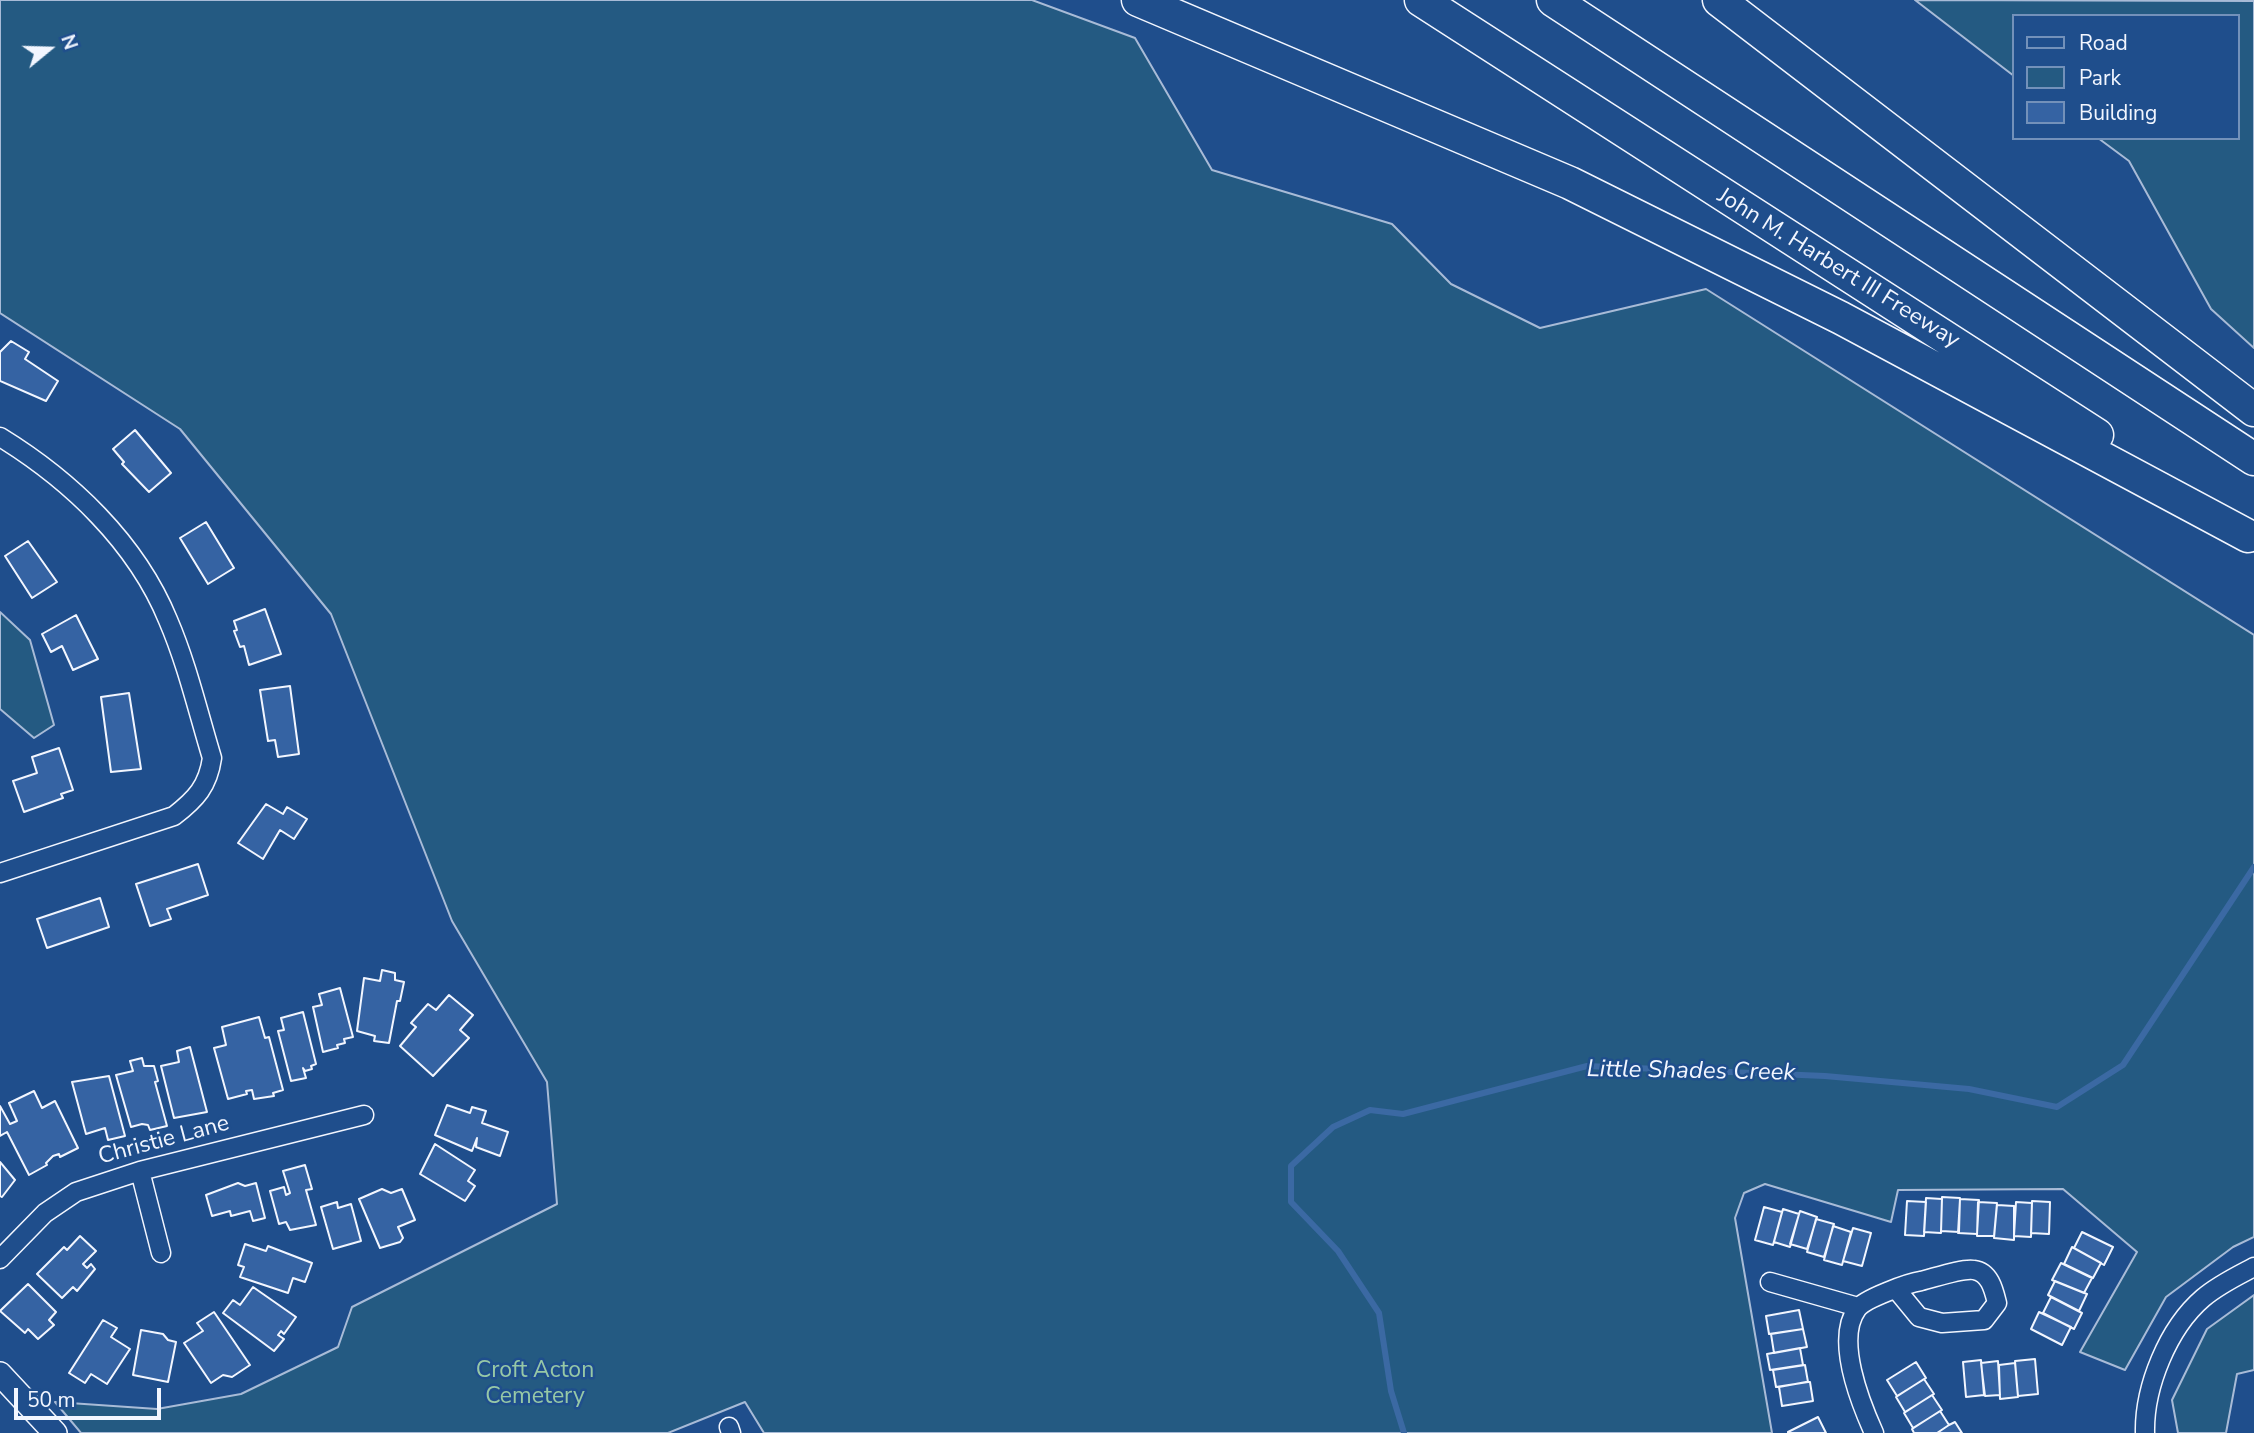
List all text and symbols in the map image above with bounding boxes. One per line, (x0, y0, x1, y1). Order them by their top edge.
north arrow (14, 14, 84, 84)
legend (2012, 14, 2240, 140)
text: Road (2079, 29, 2128, 57)
text: N (54, 31, 83, 53)
text: Park (2079, 64, 2121, 92)
text: Building (2079, 99, 2157, 127)
street label: John M. Harbert III Freeway (1712, 183, 1964, 355)
water label: Little Shades Creek (1586, 1056, 1796, 1088)
street label: Christie Lane (95, 1110, 233, 1172)
park label: Croft Acton Cemetery (476, 1357, 594, 1411)
scale bar (18, 1374, 164, 1418)
text: 50 m (27, 1386, 76, 1414)

